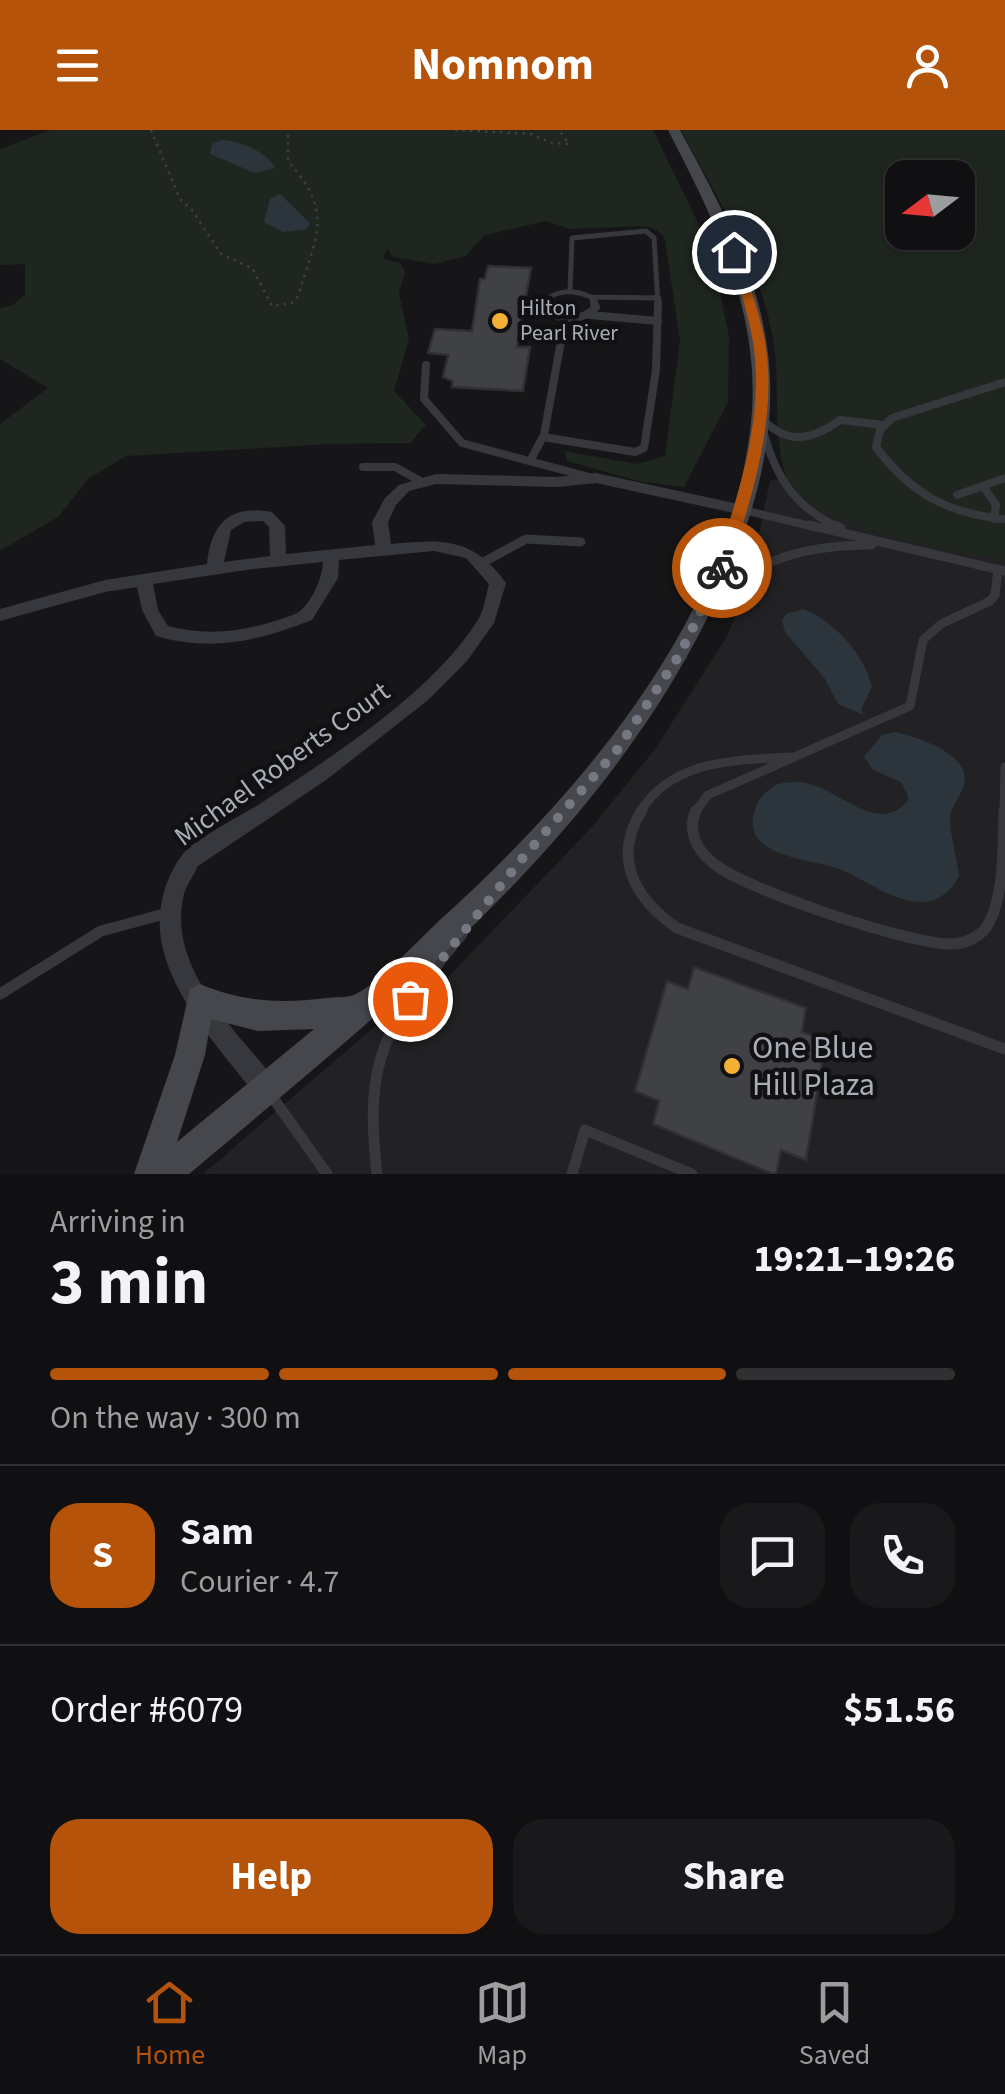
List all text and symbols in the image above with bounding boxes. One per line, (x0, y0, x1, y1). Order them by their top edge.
text: Nomnom (411, 33, 594, 97)
icon: menu (50, 38, 105, 93)
icon: person (900, 38, 955, 93)
north arrow (885, 160, 975, 250)
map controls (885, 160, 975, 250)
pin (692, 210, 777, 295)
icon: home (707, 225, 762, 280)
place label: Hilton Pearl River (520, 292, 618, 349)
marker: Hilton Pearl River (489, 310, 511, 332)
courier (672, 518, 772, 618)
icon: bike (695, 541, 750, 596)
street label: Michael Roberts Court (166, 672, 399, 856)
pin (368, 957, 453, 1042)
icon: bag (383, 972, 438, 1027)
place label: One Blue Hill Plaza (752, 1025, 875, 1108)
marker: One Blue Hill Plaza (721, 1055, 743, 1077)
text: Arriving in (50, 1199, 186, 1245)
text: 19:21–19:26 (753, 1232, 955, 1286)
text: 3 min (50, 1236, 208, 1329)
text: On the way · 300 m (50, 1395, 301, 1441)
button: chat (720, 1503, 825, 1608)
button: phone (850, 1503, 955, 1608)
text: Sam (180, 1505, 254, 1559)
text: S (92, 1528, 113, 1582)
text: Courier · 4.7 (180, 1559, 340, 1605)
text: Order #6079 (50, 1683, 243, 1737)
text: $51.56 (843, 1683, 955, 1737)
button: Help (50, 1819, 493, 1934)
button: Share (513, 1819, 955, 1934)
tab: Home (135, 1975, 205, 2075)
tab: Map (475, 1975, 530, 2075)
tab: Saved (799, 1975, 870, 2075)

